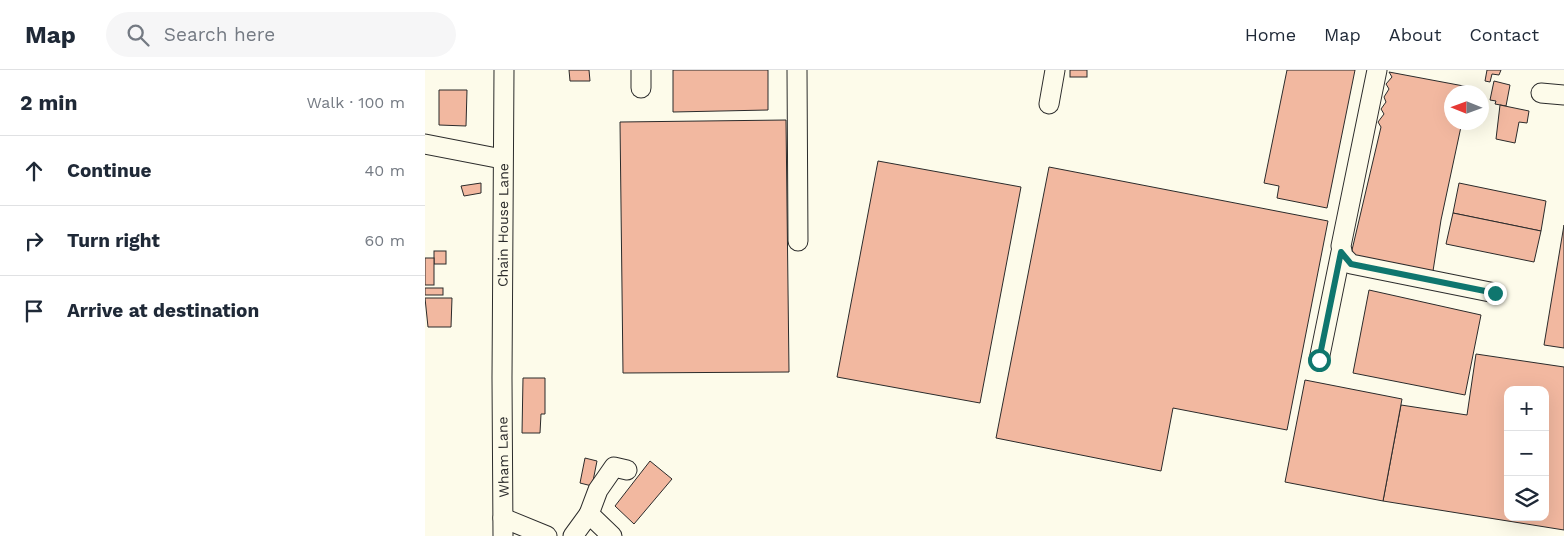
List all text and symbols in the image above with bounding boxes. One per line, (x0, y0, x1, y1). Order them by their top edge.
search box (106, 12, 456, 57)
text: Map (25, 21, 76, 49)
icon: search (124, 21, 152, 49)
text: Search here (164, 23, 275, 46)
text: Home (1245, 24, 1296, 45)
text: Map (1324, 24, 1361, 45)
text: About (1389, 24, 1441, 45)
text: Contact (1469, 24, 1539, 45)
north arrow (1444, 85, 1489, 130)
text: 2 min (20, 90, 77, 115)
text: Walk · 100 m (307, 93, 405, 112)
icon: ahead (20, 157, 48, 185)
text: Continue (67, 159, 151, 182)
text: 40 m (365, 161, 405, 180)
street label: Chain House Lane (495, 163, 511, 287)
icon: right (20, 227, 48, 255)
text: Turn right (67, 229, 160, 252)
text: 60 m (365, 231, 405, 250)
route end (1484, 282, 1507, 305)
icon: arrive (20, 297, 48, 325)
text: Arrive at destination (67, 299, 259, 322)
route start (1308, 349, 1331, 372)
map controls (1504, 386, 1549, 521)
button: + (1504, 386, 1549, 431)
street label: Wham Lane (494, 416, 512, 498)
button: − (1504, 431, 1549, 476)
button: layers (1504, 476, 1549, 521)

